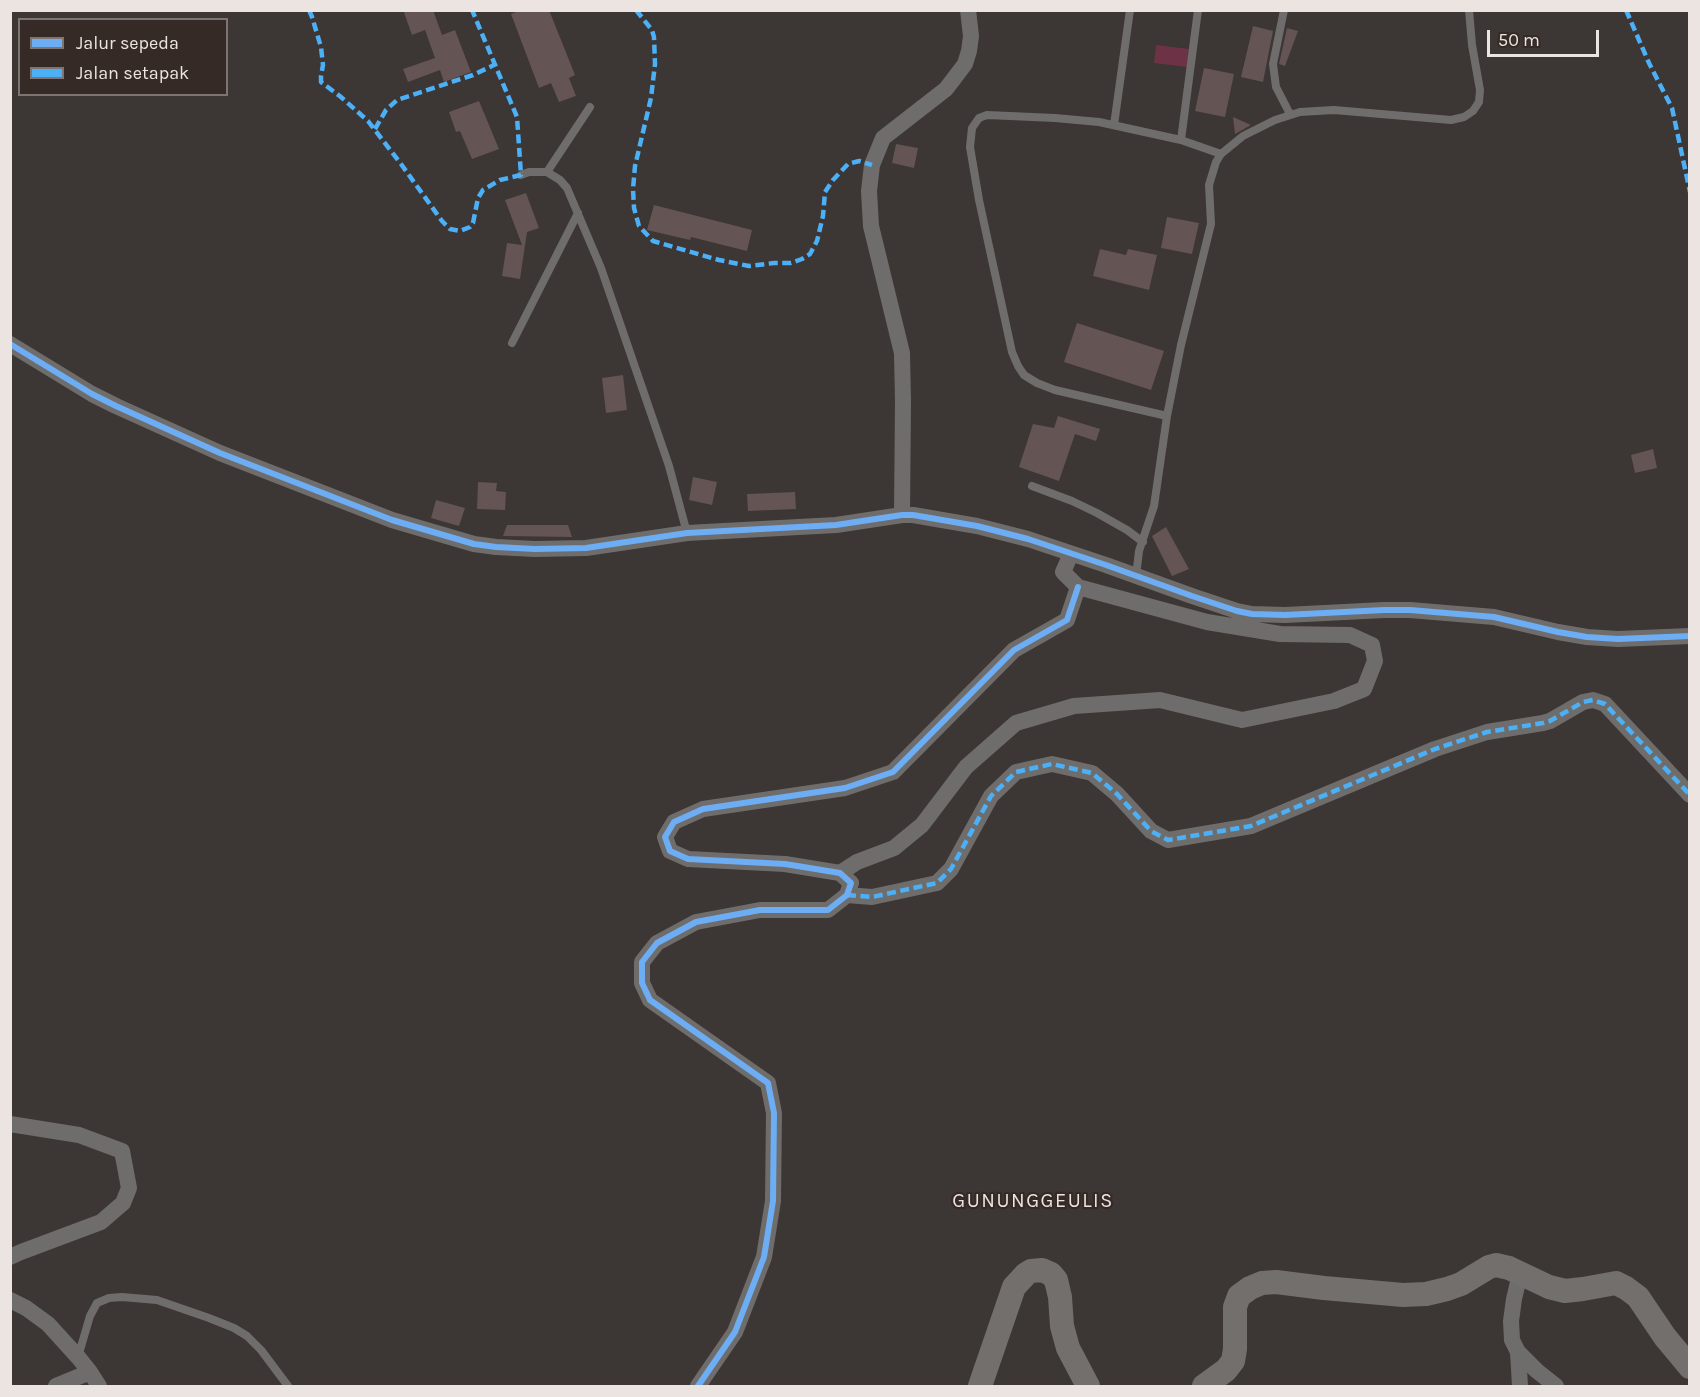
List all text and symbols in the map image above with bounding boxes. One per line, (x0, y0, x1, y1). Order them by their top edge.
legend (18, 18, 228, 96)
scale bar (1490, 18, 1602, 56)
text: 50 m (1498, 29, 1540, 51)
text: Jalur sepeda (76, 32, 179, 54)
text: Jalan setapak (76, 62, 189, 84)
district label: GUNUNGGEULIS (952, 1189, 1114, 1213)

